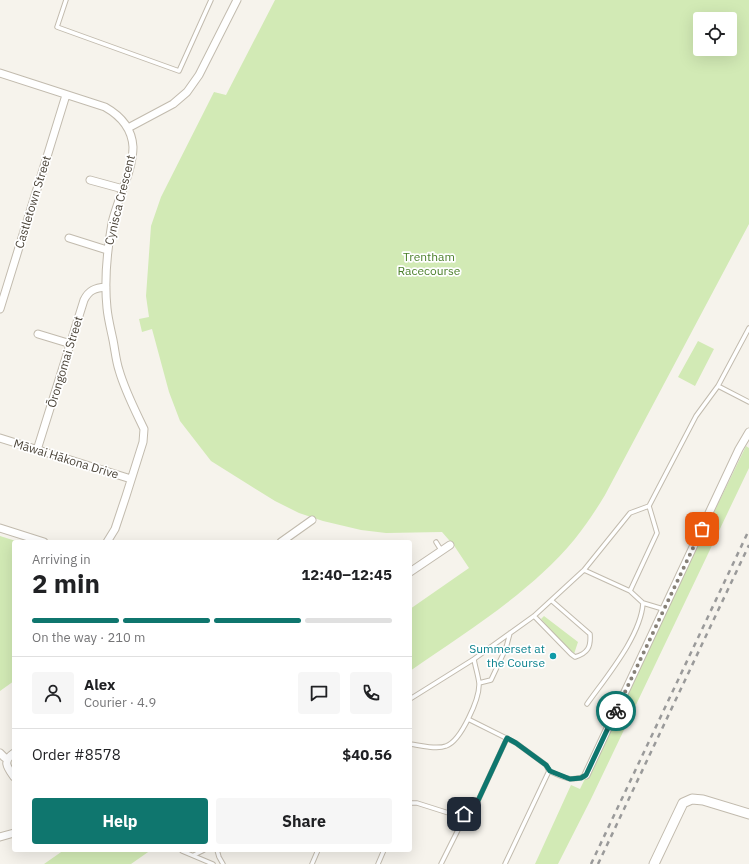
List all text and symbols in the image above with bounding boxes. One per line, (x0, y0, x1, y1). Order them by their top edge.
map controls (693, 12, 737, 56)
button: locate (693, 12, 737, 56)
street label: Cynisca Crescent (101, 153, 138, 246)
street label: Castletown Street (11, 154, 54, 250)
park label: Trentham Racecourse (398, 249, 461, 278)
street label: Ōrongomai Street (43, 314, 86, 409)
street label: Māwai Hākona Drive (12, 435, 121, 482)
pin (685, 512, 719, 546)
icon: bag (691, 518, 713, 540)
text: Arriving in (32, 551, 91, 568)
text: 12:40–12:45 (301, 565, 392, 584)
text: 2 min (32, 566, 100, 600)
text: On the way · 210 m (32, 629, 145, 646)
place label: Summerset at the Course (469, 641, 545, 670)
marker: Summerset at the Course (548, 651, 558, 661)
button: person (32, 672, 74, 714)
button: chat (298, 672, 340, 714)
button: phone (350, 672, 392, 714)
text: Alex (84, 675, 115, 694)
courier (596, 691, 636, 731)
text: Courier · 4.9 (84, 694, 156, 711)
icon: bike (605, 700, 627, 722)
text: Order #8578 (32, 745, 121, 764)
text: $40.56 (342, 745, 392, 764)
pin (447, 797, 481, 831)
button: Help (32, 798, 208, 844)
button: Share (216, 798, 392, 844)
icon: home (453, 803, 475, 825)

